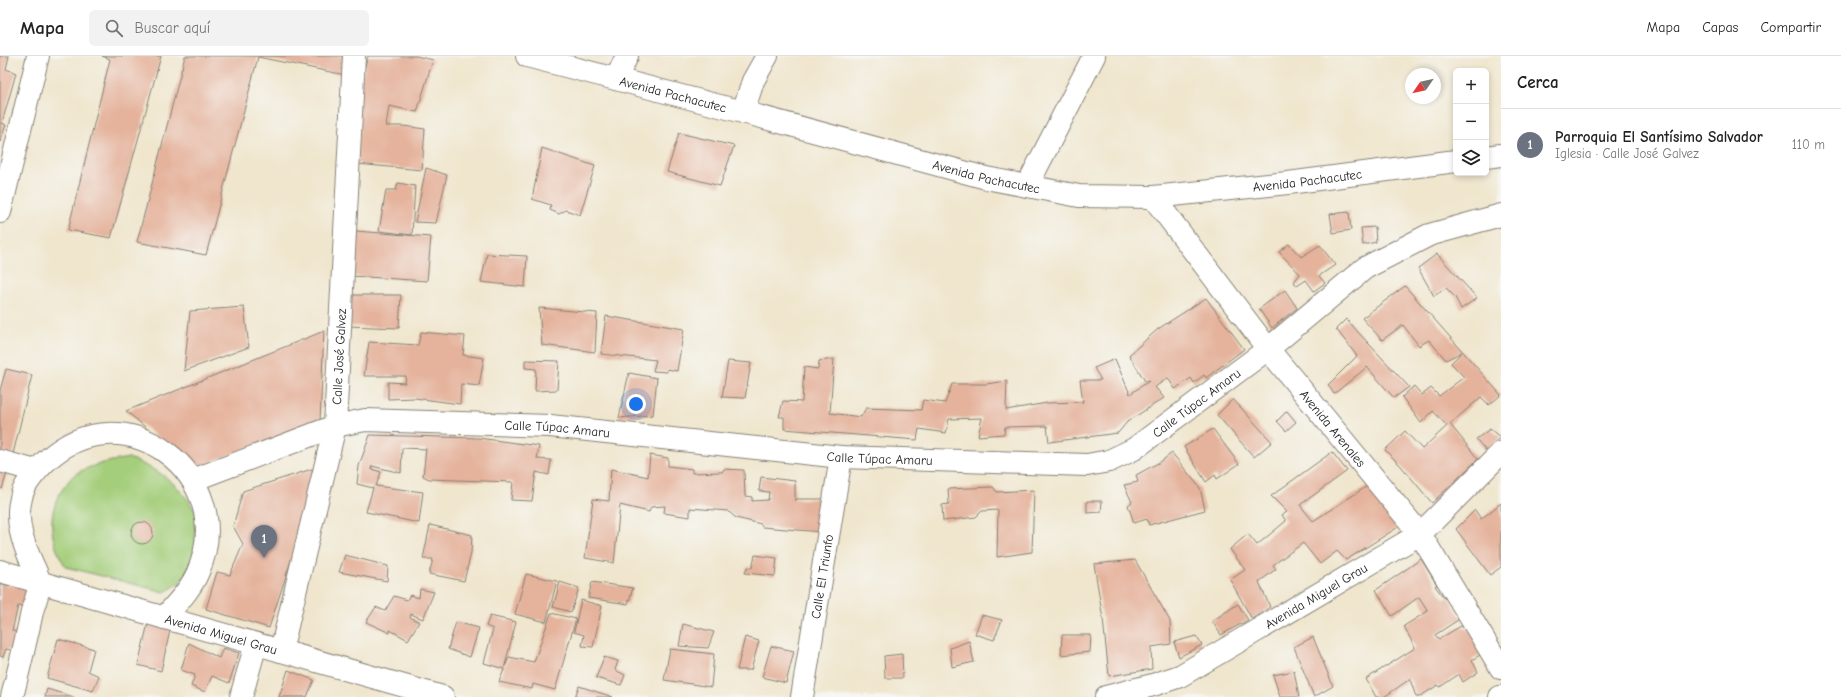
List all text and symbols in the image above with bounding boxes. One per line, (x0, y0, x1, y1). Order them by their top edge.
search box (89, 10, 369, 46)
text: Mapa (20, 17, 65, 39)
icon: search (103, 17, 125, 39)
text: Buscar aquí (135, 19, 210, 37)
text: Mapa (1647, 19, 1680, 36)
text: Capas (1702, 19, 1738, 36)
text: Compartir (1760, 19, 1821, 36)
north arrow (1405, 68, 1441, 104)
map controls (1453, 68, 1489, 176)
button: + (1453, 68, 1489, 104)
street label: Avenida Pachacutec (618, 73, 728, 115)
text: Cerca (1517, 73, 1559, 92)
button: − (1453, 104, 1489, 140)
text: Parroquia El Santísimo Salvador (1555, 128, 1763, 146)
text: 1 (1527, 137, 1533, 152)
text: 110 m (1792, 137, 1825, 152)
button: layers (1453, 140, 1489, 176)
text: Iglesia · Calle José Galvez (1555, 146, 1699, 161)
street label: Avenida Pachacutec (931, 156, 1041, 196)
street label: Avenida Pachacutec (1252, 166, 1363, 194)
street label: Calle José Galvez (329, 308, 349, 405)
street label: Calle Túpac Amaru (1149, 365, 1243, 440)
street label: Avenida Arenales (1297, 387, 1369, 470)
your location (626, 394, 646, 414)
street label: Calle Túpac Amaru (504, 417, 611, 440)
street label: Calle Túpac Amaru (826, 448, 933, 467)
pin: 1 (251, 525, 277, 558)
street label: Calle El Triunfo (807, 533, 836, 620)
street label: Avenida Miguel Grau (1262, 560, 1370, 632)
street label: Avenida Miguel Grau (163, 611, 279, 657)

